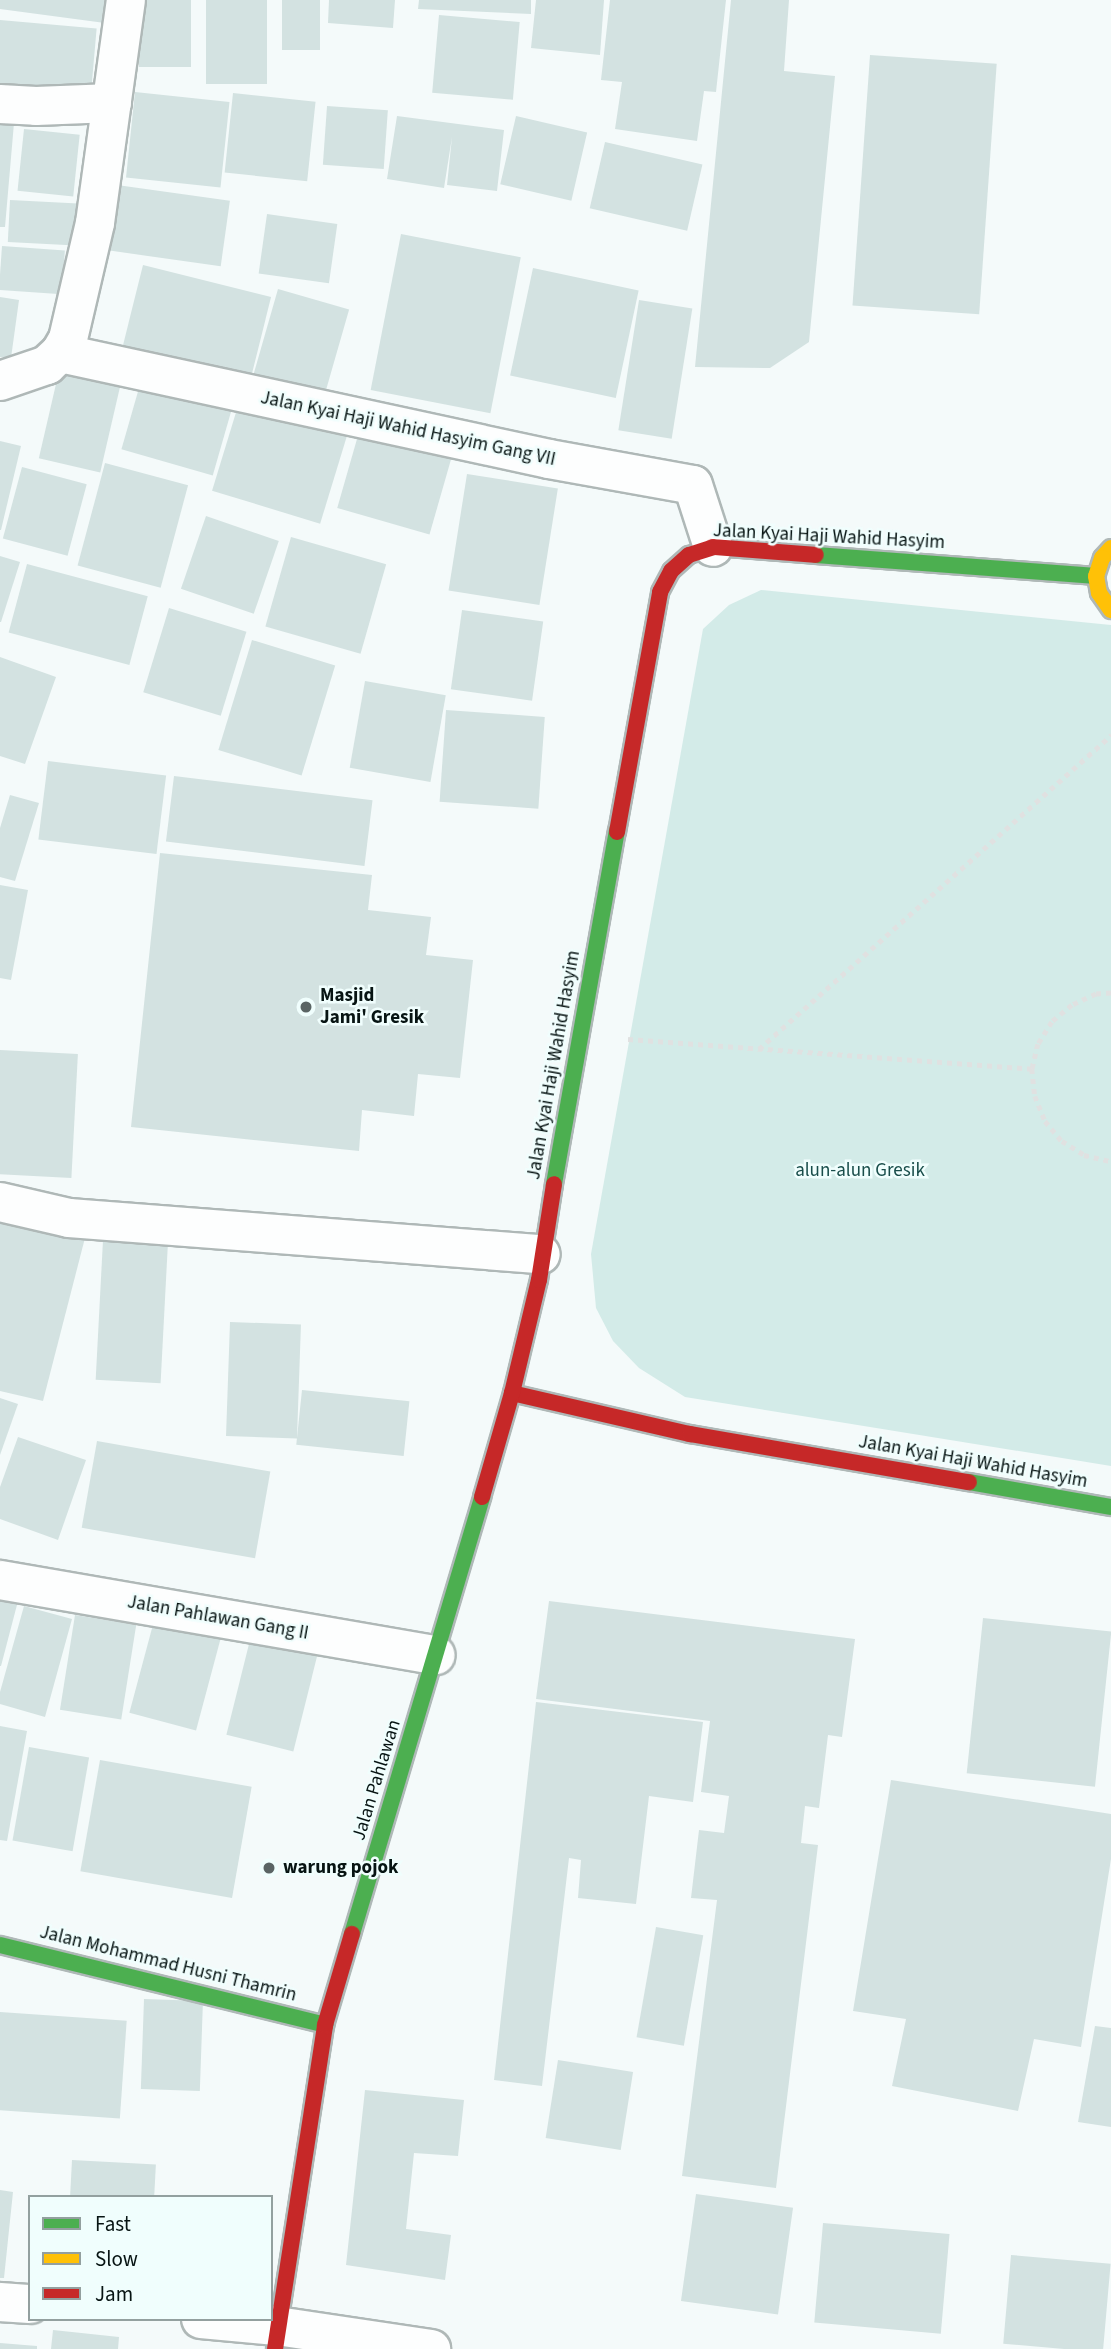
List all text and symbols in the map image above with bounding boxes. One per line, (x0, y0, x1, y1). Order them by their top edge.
street label: Jalan Kyai Haji Wahid Hasyim Gang VII (258, 387, 558, 471)
street label: Jalan Kyai Haji Wahid Hasyim (712, 520, 946, 554)
street label: Jalan Kyai Haji Wahid Hasyim (523, 949, 585, 1181)
place label: Masjid Jami' Gresik (320, 985, 424, 1029)
marker: Masjid Jami' Gresik (298, 999, 314, 1015)
park label: alun-alun Gresik (795, 1160, 925, 1182)
street label: Jalan Kyai Haji Wahid Hasyim (857, 1431, 1089, 1493)
street label: Jalan Pahlawan Gang II (125, 1591, 311, 1645)
street label: Jalan Pahlawan (348, 1717, 406, 1843)
place label: warung pojok (283, 1857, 398, 1879)
marker: warung pojok (261, 1860, 277, 1876)
street label: Jalan Mohammad Husni Thamrin (37, 1921, 299, 2007)
legend (28, 2195, 273, 2321)
text: Fast (95, 2209, 131, 2239)
text: Slow (95, 2244, 138, 2274)
text: Jam (95, 2279, 133, 2309)

